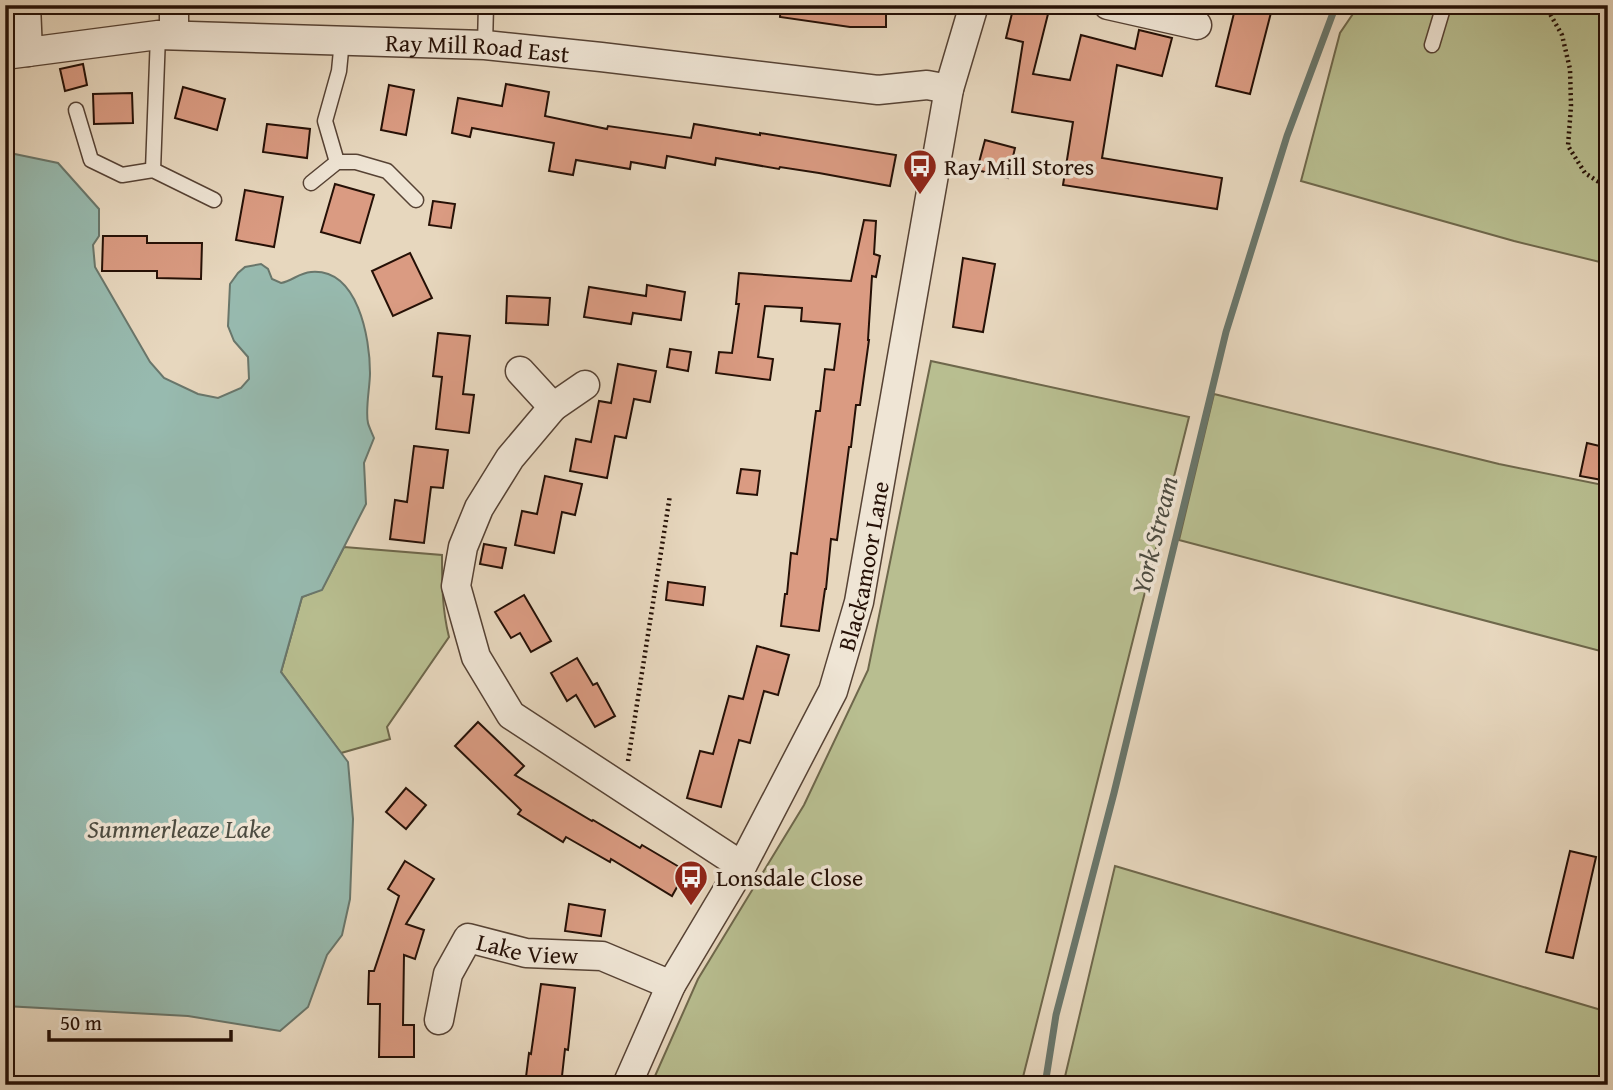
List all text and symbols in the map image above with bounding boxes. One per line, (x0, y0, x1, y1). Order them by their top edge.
street label: Ray Mill Road East (385, 24, 572, 71)
bus stop icon: Ray Mill Stores (901, 147, 939, 196)
place label: Ray Mill Stores (944, 149, 1094, 184)
water label: York Stream (1120, 471, 1188, 599)
street label: Blackamoor Lane (828, 478, 897, 655)
water label: Summerleaze Lake (87, 809, 271, 848)
bus stop icon: Lonsdale Close (672, 858, 710, 907)
place label: Lonsdale Close (716, 860, 863, 895)
street label: Lake View (473, 924, 579, 973)
scale bar (49, 999, 231, 1043)
text: 50 m (60, 1007, 102, 1038)

